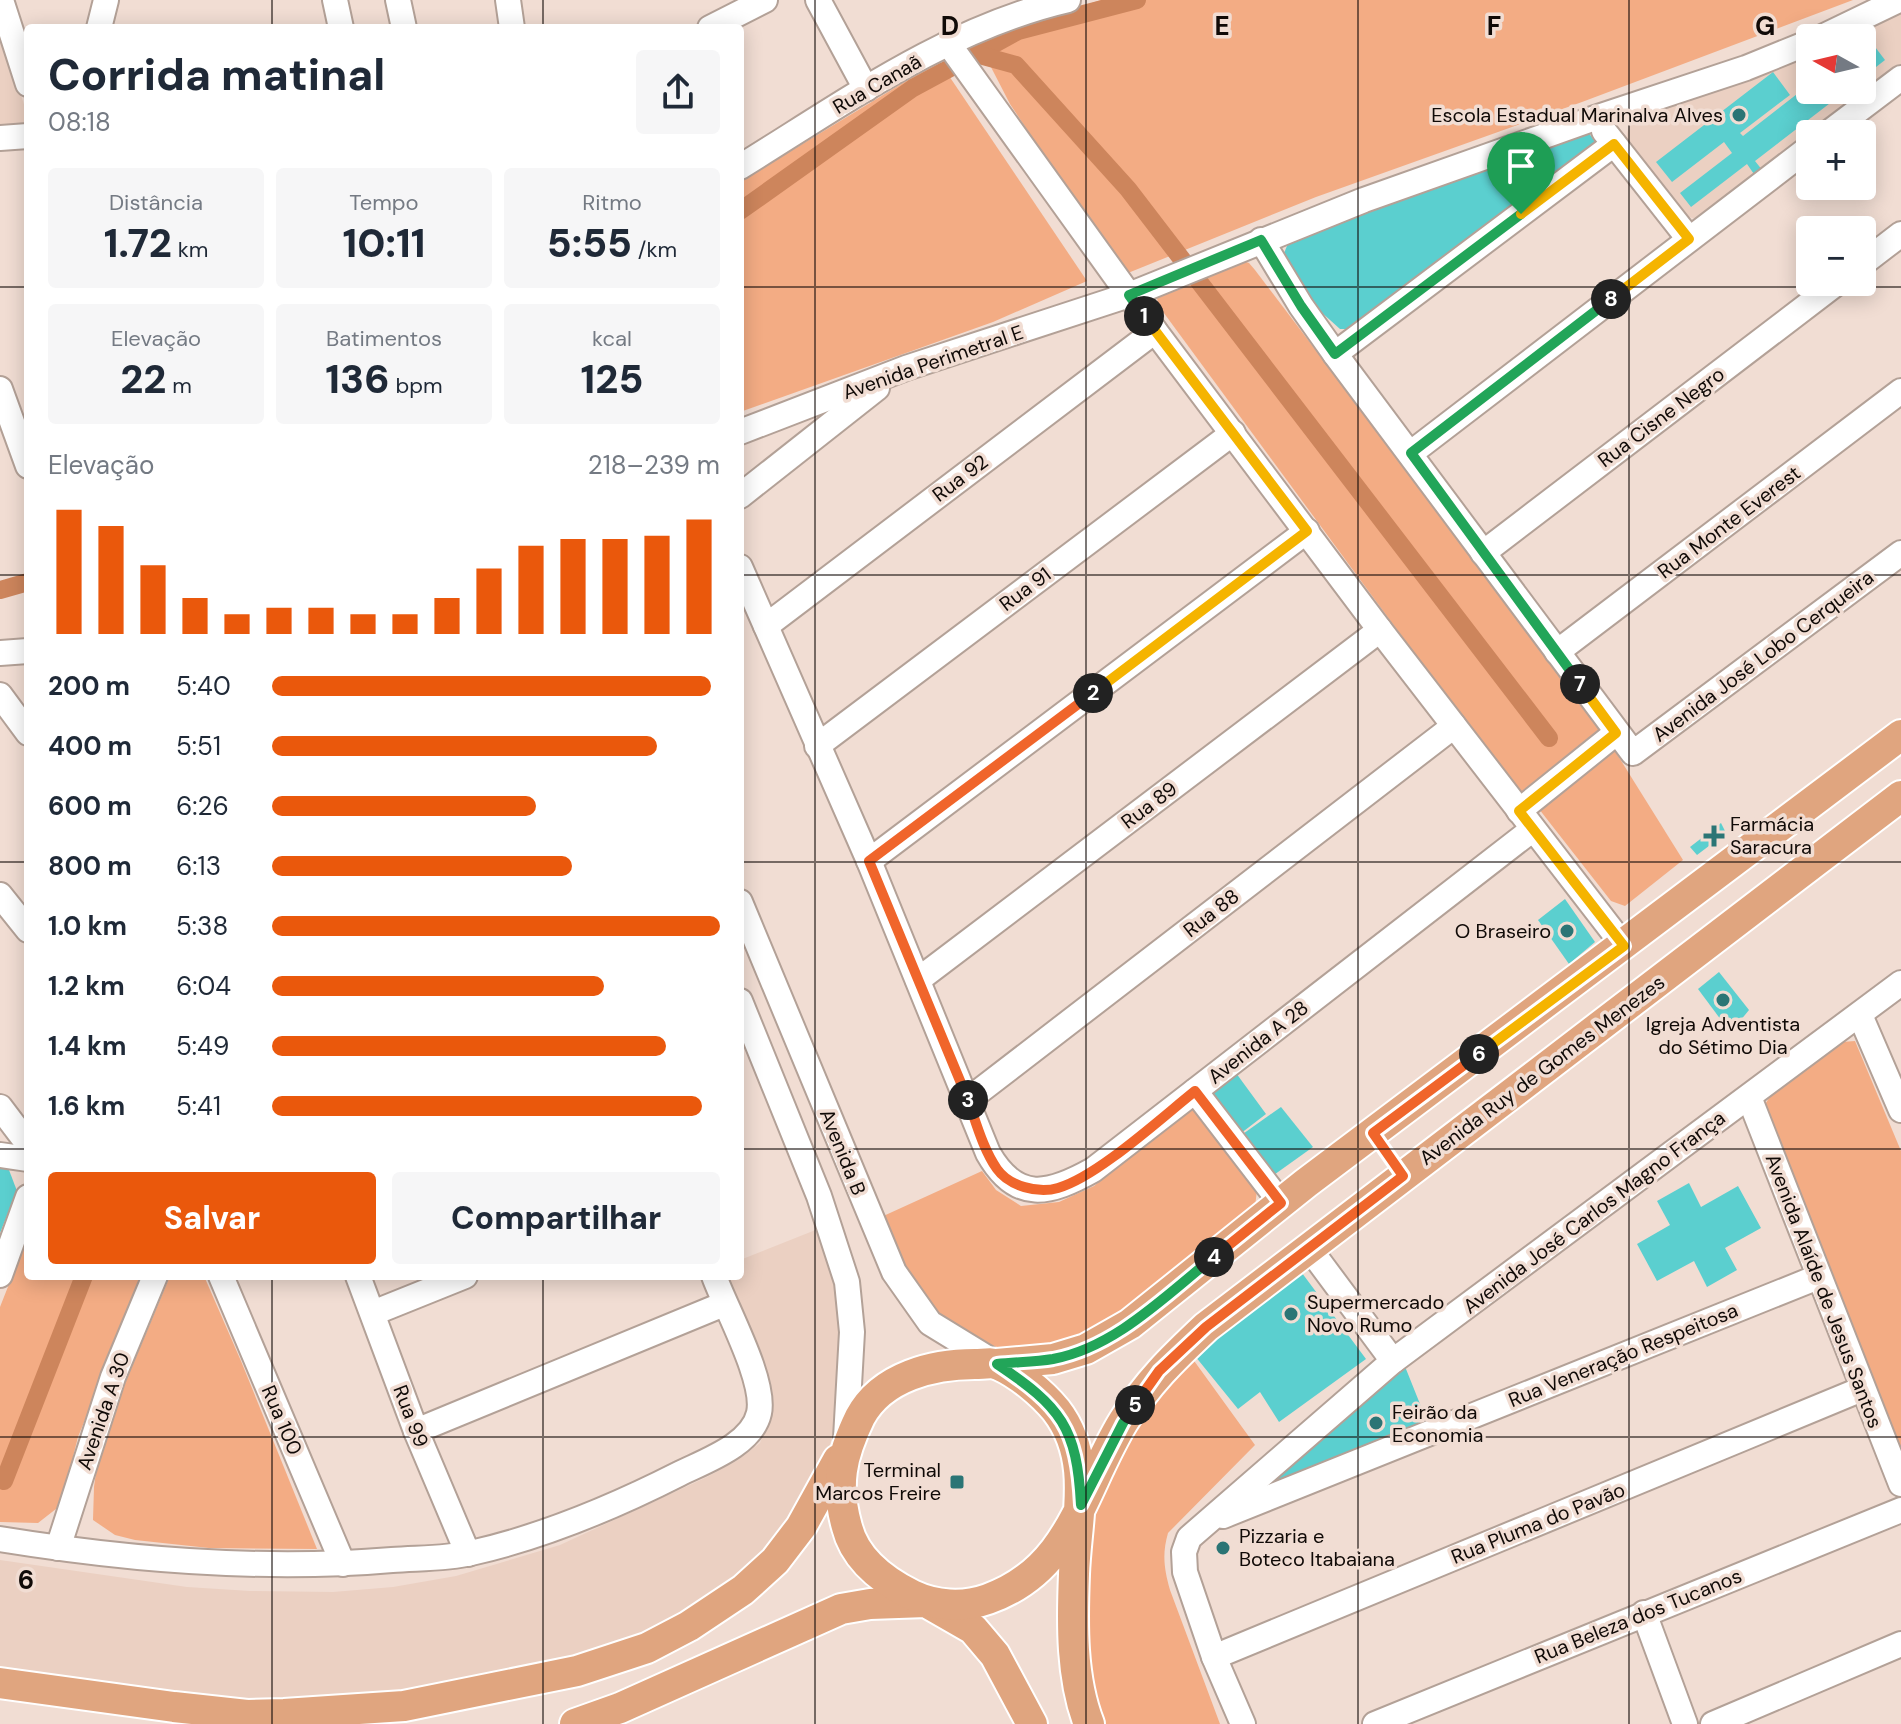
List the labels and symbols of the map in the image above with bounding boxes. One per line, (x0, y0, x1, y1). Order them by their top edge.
text: D (941, 9, 959, 43)
text: E (1214, 9, 1230, 43)
text: F (1487, 9, 1501, 43)
text: G (1755, 9, 1775, 43)
north arrow (1796, 24, 1876, 104)
street label: Rua Canaã (828, 48, 926, 120)
place label: Escola Estadual Marinalva Alves (1431, 102, 1723, 128)
marker: Escola Estadual Marinalva Alves (1730, 106, 1748, 124)
pin (1487, 132, 1555, 214)
pin: 8 (1591, 279, 1631, 319)
pin: 1 (1124, 296, 1164, 336)
street label: Avenida Perimetral E (839, 319, 1027, 405)
street label: Rua Cisne Negro (1592, 361, 1730, 473)
street label: Rua 92 (927, 449, 993, 507)
street label: Rua Monte Everest (1652, 460, 1806, 584)
street label: Rua 91 (994, 561, 1056, 617)
street label: Avenida José Lobo Cerqueira (1647, 564, 1879, 748)
pin: 7 (1560, 664, 1600, 704)
pin: 2 (1073, 673, 1113, 713)
street label: Rua 89 (1116, 775, 1182, 835)
place label: Farmácia Saracura (1730, 811, 1814, 860)
marker: Farmácia Saracura (1705, 827, 1723, 845)
street label: Rua 88 (1178, 883, 1244, 943)
place label: O Braseiro (1455, 918, 1551, 944)
marker: O Braseiro (1558, 922, 1576, 940)
street label: Avenida Ruy de Gomes Menezes (1414, 969, 1670, 1171)
marker: Igreja Adventista do Sétimo Dia (1714, 991, 1732, 1009)
street label: Avenida A 28 (1202, 995, 1314, 1089)
place label: Igreja Adventista do Sétimo Dia (1646, 1011, 1800, 1060)
pin: 6 (1459, 1034, 1499, 1074)
pin: 3 (948, 1080, 988, 1120)
street label: Avenida B (814, 1105, 872, 1199)
street label: Avenida José Carlos Magno França (1458, 1105, 1730, 1319)
street label: Avenida Alaíde de Jesus Santos (1760, 1150, 1888, 1432)
pin: 4 (1194, 1237, 1234, 1277)
place label: Supermercado Novo Rumo (1307, 1289, 1444, 1338)
street label: Rua Veneração Respeitosa (1504, 1297, 1742, 1413)
marker: Supermercado Novo Rumo (1282, 1305, 1300, 1323)
street label: Avenida A 30 (71, 1349, 135, 1473)
street label: Rua 100 (256, 1381, 308, 1459)
street label: Rua 99 (387, 1381, 435, 1451)
pin: 5 (1115, 1385, 1155, 1425)
place label: Feirão da Economia (1392, 1399, 1483, 1448)
marker: Feirão da Economia (1367, 1414, 1385, 1432)
place label: Terminal Marcos Freire (815, 1457, 941, 1506)
marker: Terminal Marcos Freire (948, 1473, 966, 1491)
street label: Rua Pluma do Pavão (1447, 1476, 1629, 1570)
place label: Pizzaria e Boteco Itabaiana (1239, 1523, 1395, 1572)
marker: Pizzaria e Boteco Itabaiana (1214, 1539, 1232, 1557)
street label: Rua Beleza dos Tucanos (1531, 1562, 1745, 1670)
text: 6 (18, 1563, 34, 1597)

